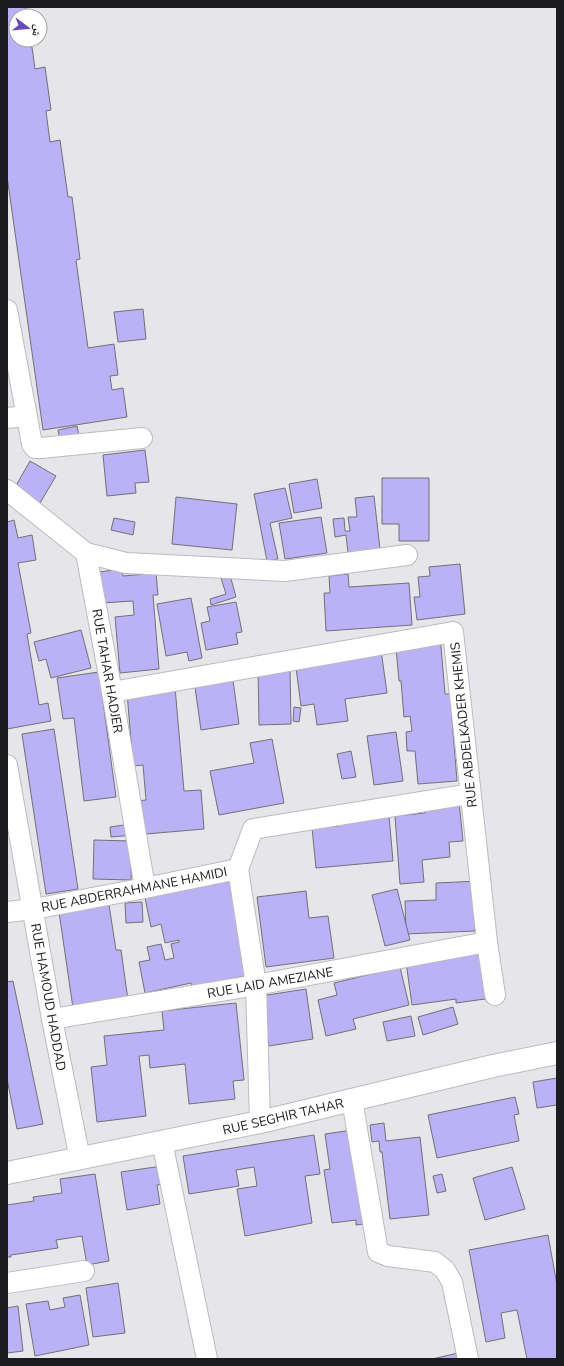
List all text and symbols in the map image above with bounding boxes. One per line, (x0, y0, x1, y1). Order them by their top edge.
north arrow (8, 8, 48, 48)
text: ش (28, 23, 46, 39)
street label: RUE TAHAR HADJER (87, 608, 127, 735)
street label: RUE ABDELKADER KHEMIS (446, 641, 482, 808)
street label: RUE ABDERRAHMANE HAMIDI (40, 863, 229, 917)
street label: RUE HAMOUD HADDAD (26, 922, 70, 1072)
street label: RUE LAID AMEZIANE (206, 963, 335, 1003)
street label: RUE SEGHIR TAHAR (221, 1094, 346, 1140)

